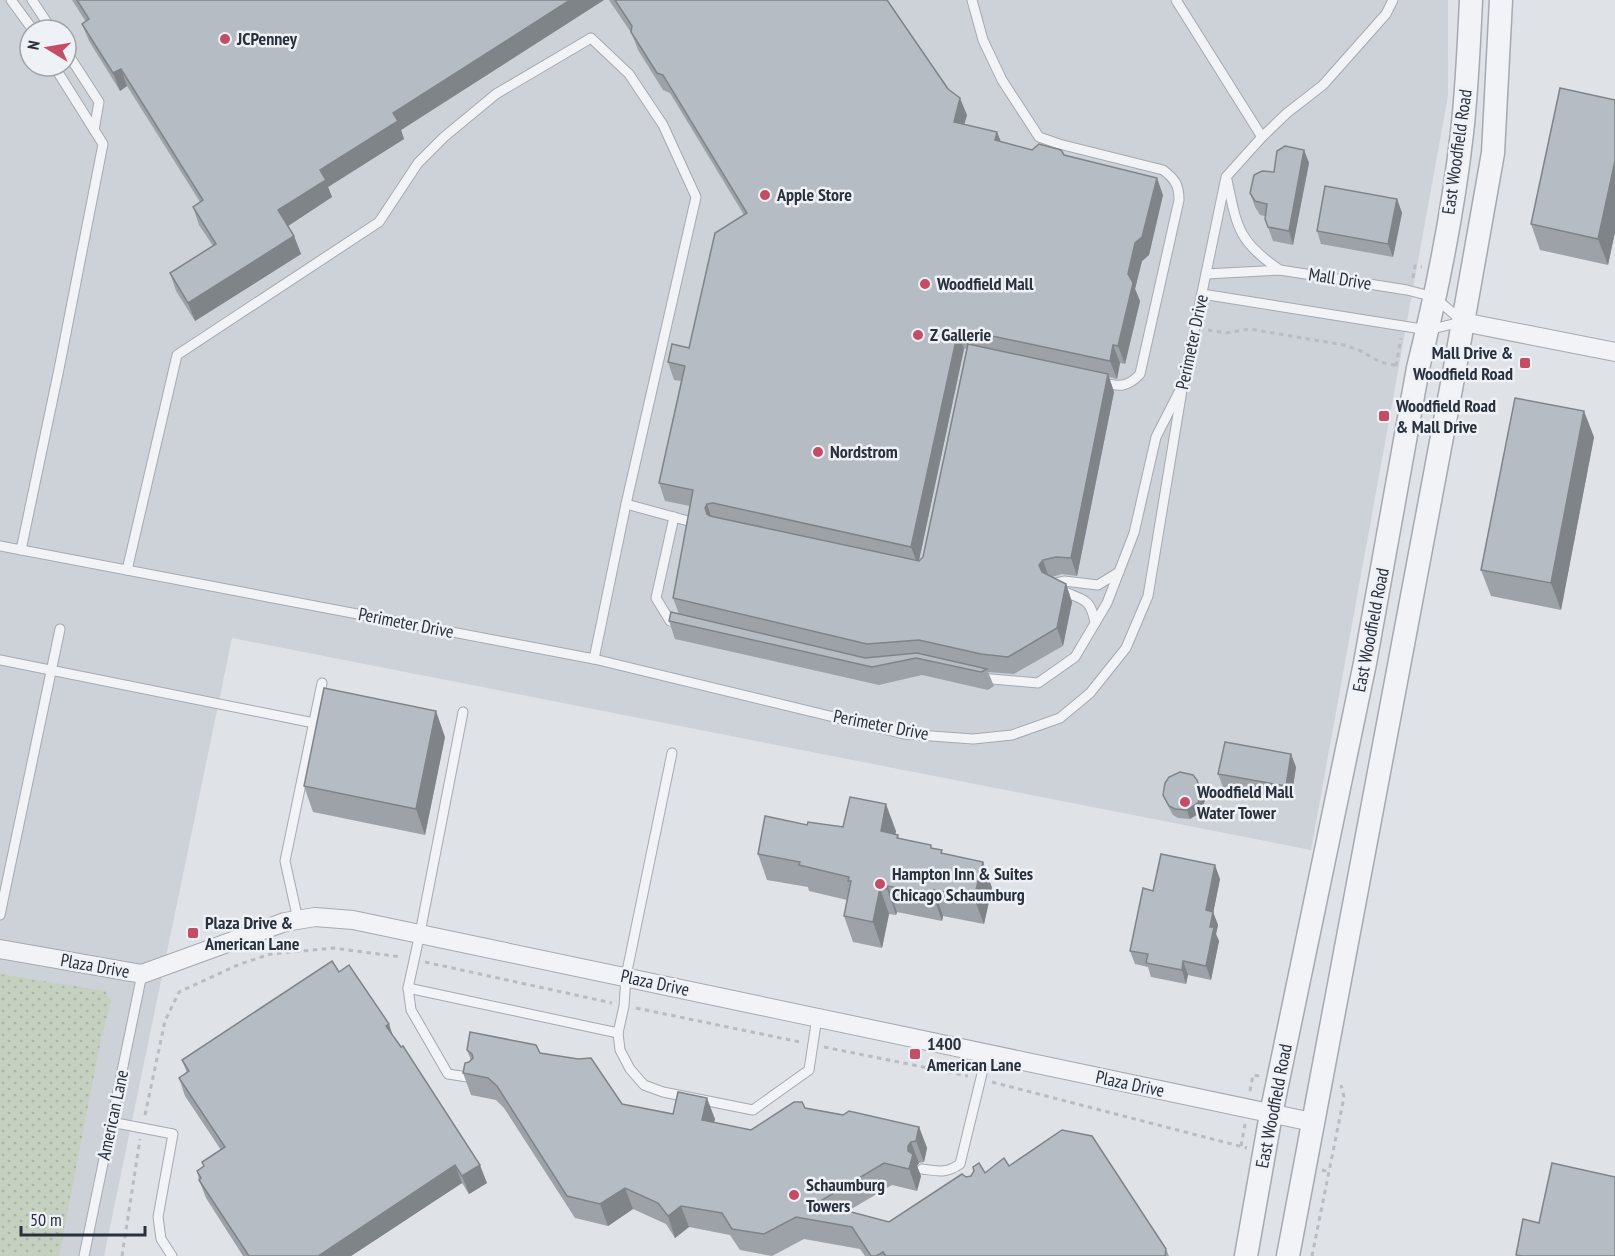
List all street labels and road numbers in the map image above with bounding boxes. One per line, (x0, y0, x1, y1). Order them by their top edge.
street label: East Woodfield Road (1436, 88, 1477, 216)
street label: Mall Drive (1307, 262, 1373, 295)
street label: Perimeter Drive (1170, 292, 1213, 392)
street label: East Woodfield Road (1347, 566, 1394, 694)
street label: Perimeter Drive (356, 602, 456, 643)
street label: Perimeter Drive (831, 704, 931, 745)
street label: Plaza Drive (59, 948, 131, 983)
street label: Plaza Drive (619, 964, 692, 1001)
street label: East Woodfield Road (1250, 1042, 1297, 1170)
street label: Plaza Drive (1094, 1065, 1167, 1102)
street label: American Lane (92, 1068, 133, 1162)

